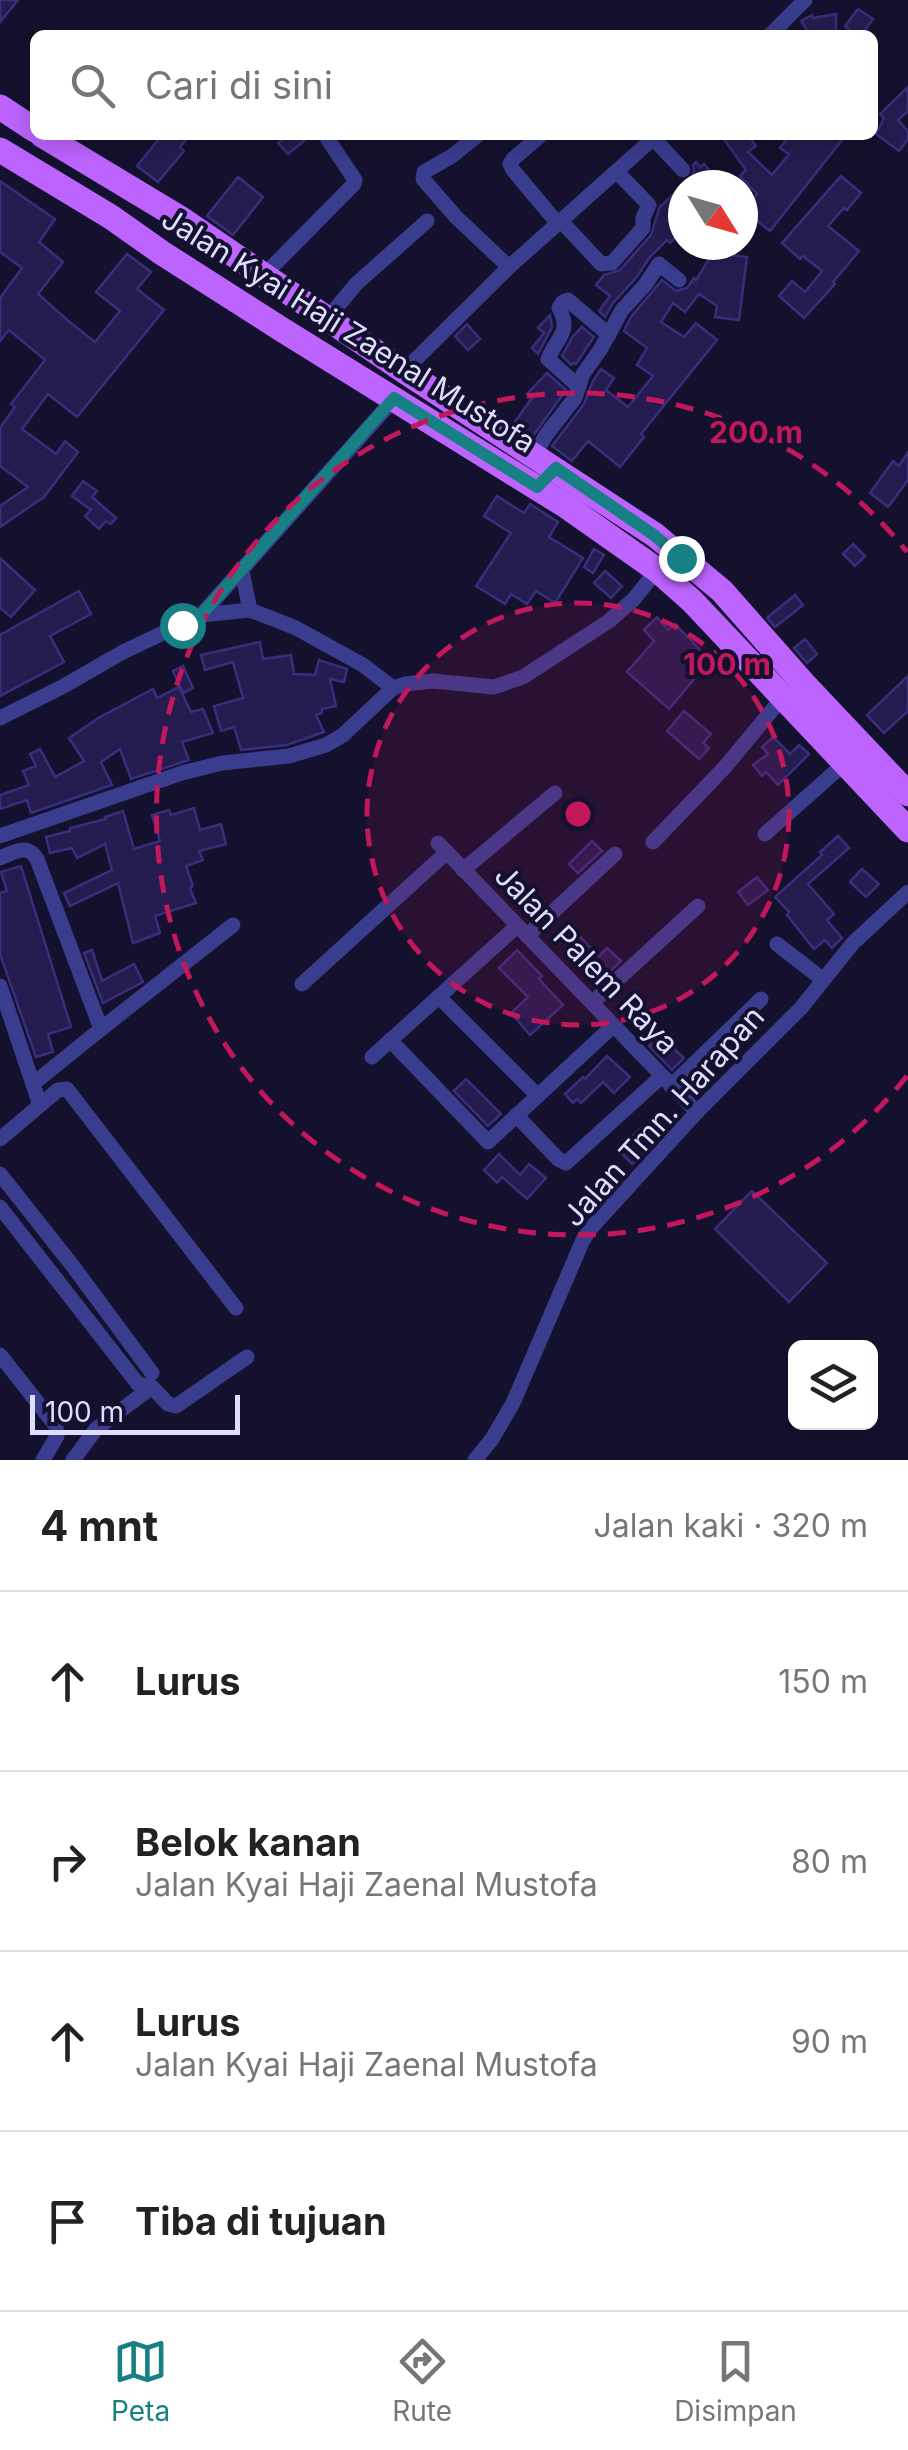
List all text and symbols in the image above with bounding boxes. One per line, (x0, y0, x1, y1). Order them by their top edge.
search box (30, 30, 878, 140)
icon: search (65, 58, 120, 113)
text: Cari di sini (145, 62, 333, 108)
north arrow (668, 170, 758, 260)
street label: Jalan Kyai Haji Zaenal Mustofa (156, 200, 542, 460)
text: 200 m (709, 414, 803, 450)
route end (659, 536, 705, 582)
route start (160, 603, 206, 649)
text: 100 m (683, 646, 771, 682)
centre of rings (560, 796, 596, 832)
street label: Jalan Palem Raya (488, 857, 686, 1061)
street label: Jalan Tmn. Harapan (555, 999, 771, 1233)
map controls (788, 1340, 878, 1430)
button: layers (788, 1340, 878, 1430)
scale bar (30, 1390, 240, 1434)
text: 100 m (45, 1395, 124, 1429)
text: 4 mnt (40, 1500, 158, 1551)
text: Jalan kaki · 320 m (594, 1506, 868, 1545)
icon: ahead (40, 1654, 95, 1709)
text: Lurus (135, 1658, 241, 1704)
text: 150 m (778, 1662, 868, 1701)
text: Belok kanan (135, 1819, 361, 1865)
icon: right (40, 1834, 95, 1889)
text: 80 m (791, 1842, 868, 1881)
text: Jalan Kyai Haji Zaenal Mustofa (135, 1865, 598, 1904)
text: Lurus (135, 1999, 241, 2045)
icon: ahead (40, 2014, 95, 2069)
text: 90 m (791, 2022, 868, 2061)
text: Jalan Kyai Haji Zaenal Mustofa (135, 2045, 598, 2084)
icon: arrive (40, 2194, 95, 2249)
text: Tiba di tujuan (135, 2198, 387, 2244)
tab: Peta (111, 2334, 170, 2428)
tab: Rute (392, 2334, 452, 2428)
tab: Disimpan (674, 2334, 797, 2428)

